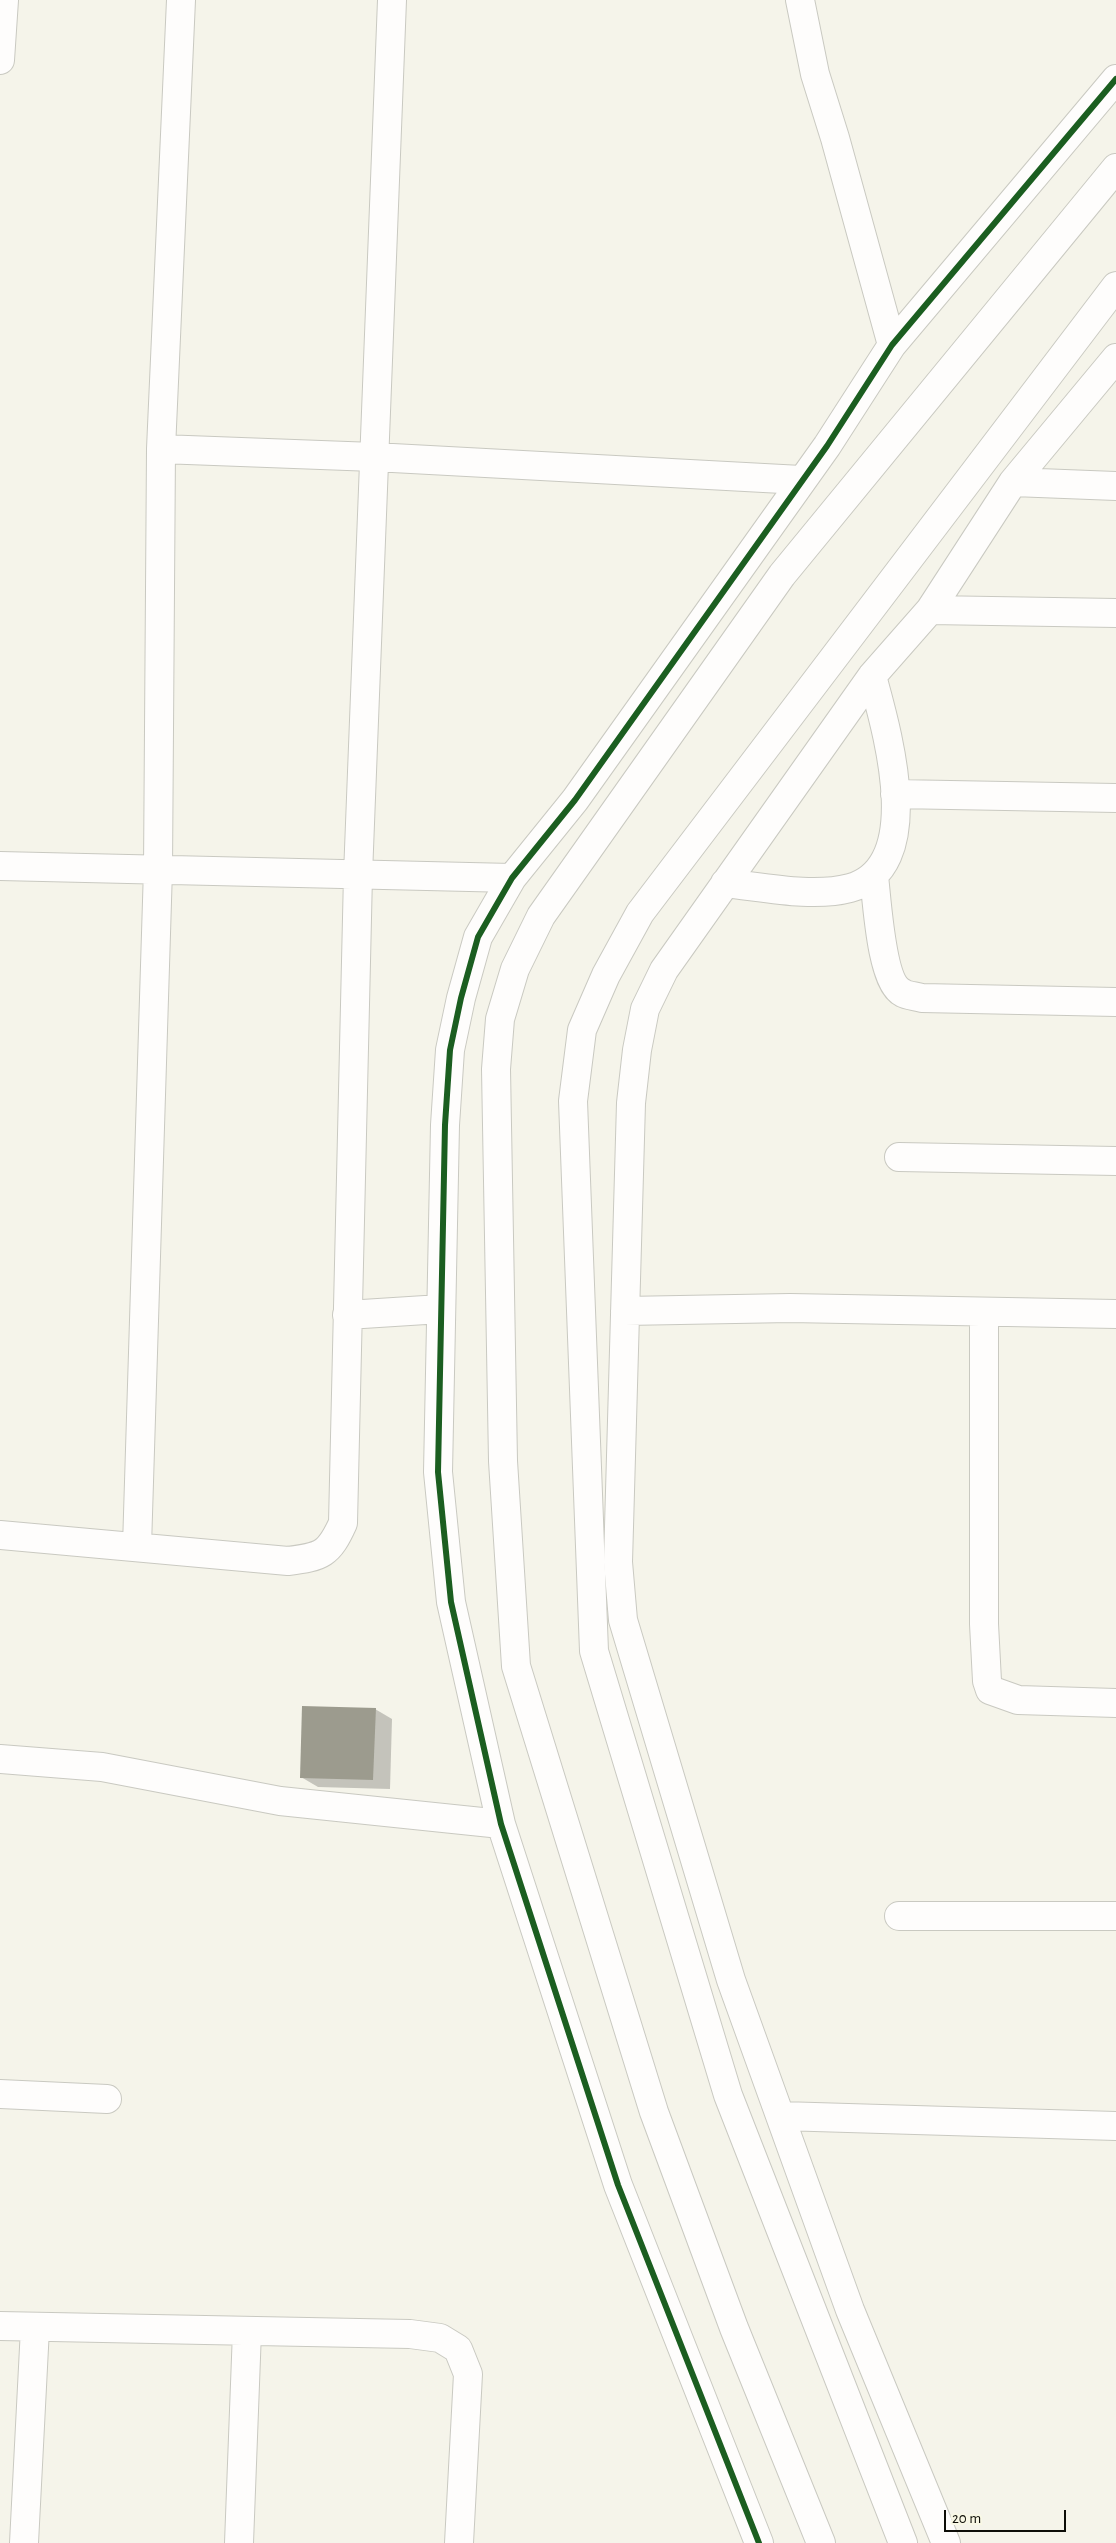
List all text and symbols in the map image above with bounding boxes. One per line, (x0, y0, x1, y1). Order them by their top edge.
scale bar (946, 2500, 1068, 2532)
text: 20 m (952, 2511, 981, 2526)

